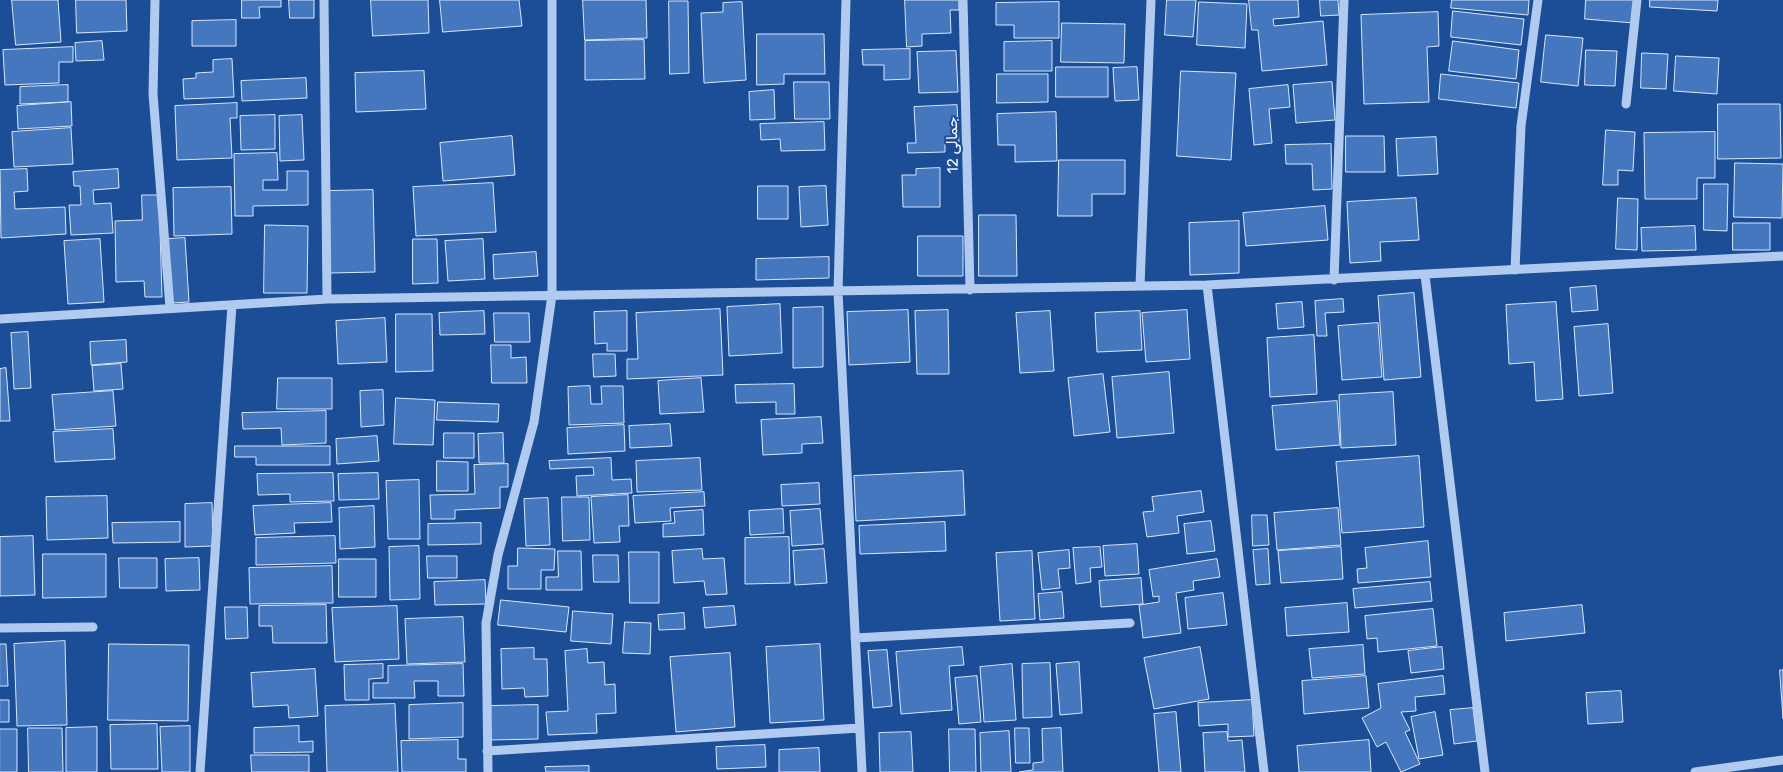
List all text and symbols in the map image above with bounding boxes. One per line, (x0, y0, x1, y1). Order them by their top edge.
street label: جمالی 12 (944, 116, 962, 174)

